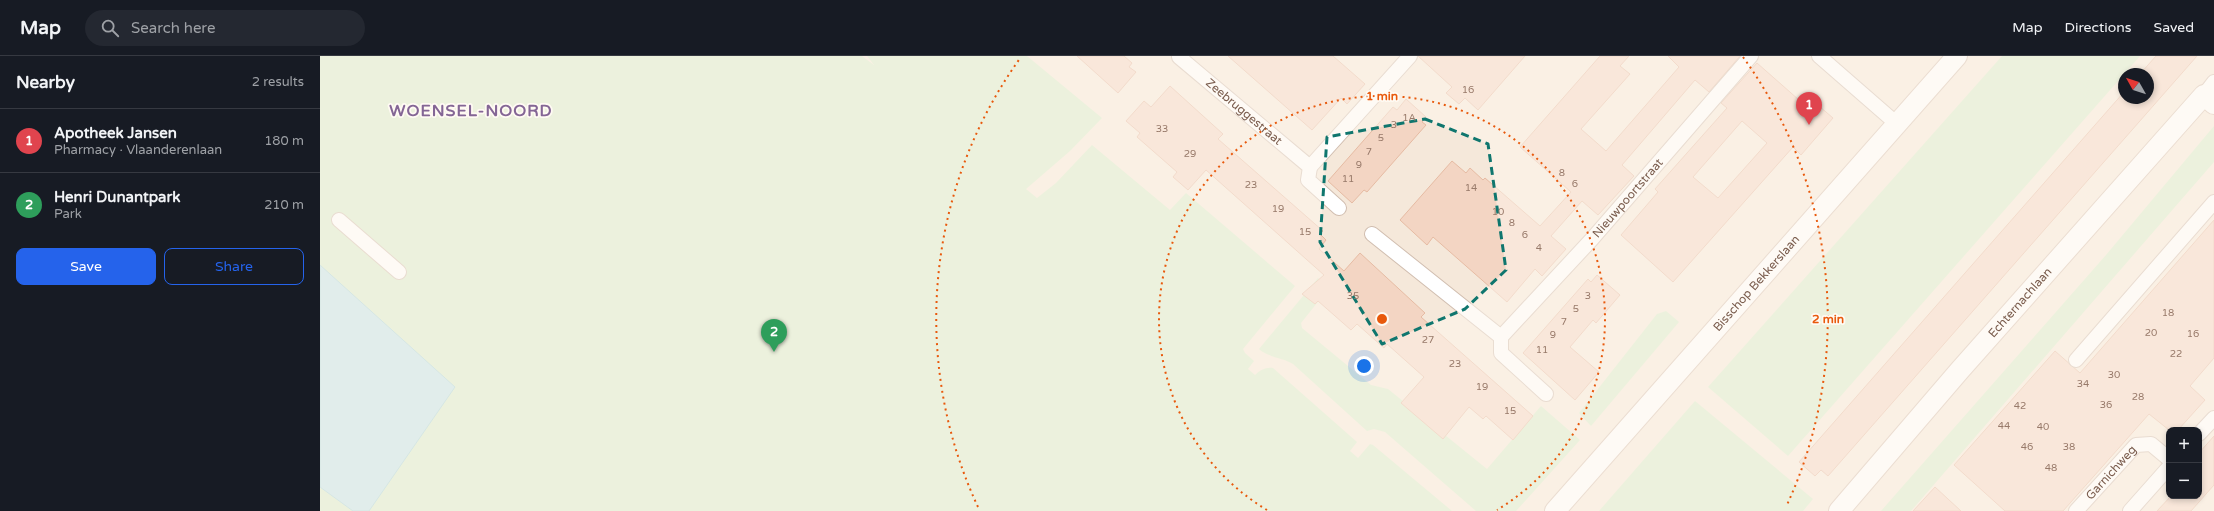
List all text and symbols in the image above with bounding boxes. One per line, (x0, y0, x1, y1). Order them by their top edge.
search box (85, 10, 365, 46)
text: Map (20, 17, 61, 39)
icon: search (99, 17, 121, 39)
text: Search here (131, 19, 215, 37)
text: Map (2012, 19, 2043, 36)
text: Directions (2065, 19, 2132, 36)
text: Saved (2154, 19, 2194, 36)
north arrow (2118, 68, 2154, 104)
text: Nearby (16, 72, 75, 93)
text: 2 results (252, 74, 304, 90)
street label: Zeebruggestraat (1203, 76, 1286, 148)
house number: 16 (1462, 84, 1474, 96)
text: 1 min (1366, 89, 1398, 103)
pin: 1 (1796, 92, 1822, 125)
district label: WOENSEL-NOORD (389, 101, 553, 121)
house number: 1A (1402, 112, 1416, 124)
house number: 3 (1391, 119, 1397, 131)
house number: 33 (1156, 123, 1168, 135)
text: Apotheek Jansen (54, 124, 177, 142)
house number: 5 (1378, 132, 1384, 144)
text: 1 (25, 133, 33, 149)
text: 180 m (264, 133, 304, 149)
text: Pharmacy · Vlaanderenlaan (54, 142, 222, 158)
house number: 7 (1366, 146, 1372, 158)
house number: 29 (1184, 148, 1196, 160)
street label: Nieuwpoortstraat (1589, 155, 1666, 241)
house number: 9 (1356, 159, 1362, 171)
house number: 8 (1559, 167, 1565, 179)
house number: 11 (1342, 173, 1354, 185)
house number: 6 (1572, 178, 1578, 190)
house number: 23 (1245, 179, 1257, 191)
house number: 14 (1465, 182, 1477, 194)
text: Henri Dunantpark (54, 188, 180, 206)
text: 2 (25, 197, 33, 213)
text: 210 m (264, 197, 304, 213)
house number: 19 (1272, 203, 1284, 215)
text: Park (54, 206, 82, 222)
house number: 10 (1492, 206, 1504, 218)
house number: 8 (1509, 217, 1515, 229)
house number: 15 (1299, 226, 1311, 238)
house number: 6 (1522, 229, 1528, 241)
street label: Bisschop Bekkerslaan (1710, 232, 1802, 334)
house number: 4 (1536, 242, 1542, 254)
button: Save (16, 248, 156, 285)
button: Share (164, 248, 304, 285)
street label: Echternachlaan (1985, 265, 2054, 340)
house number: 35 (1347, 290, 1359, 302)
house number: 3 (1585, 290, 1591, 302)
house number: 5 (1573, 303, 1579, 315)
house number: 18 (2162, 307, 2174, 319)
centre of rings (1375, 312, 1389, 326)
text: 2 min (1812, 312, 1844, 326)
house number: 7 (1561, 316, 1567, 328)
pin: 2 (761, 319, 787, 352)
house number: 20 (2145, 327, 2157, 339)
house number: 16 (2187, 328, 2199, 340)
house number: 9 (1550, 329, 1556, 341)
house number: 27 (1422, 334, 1434, 346)
house number: 11 (1536, 344, 1548, 356)
house number: 22 (2170, 348, 2182, 360)
your location (1354, 356, 1374, 376)
house number: 23 (1449, 358, 1461, 370)
house number: 30 (2108, 369, 2120, 381)
house number: 34 (2077, 378, 2089, 390)
house number: 19 (1476, 381, 1488, 393)
house number: 28 (2132, 391, 2144, 403)
house number: 36 (2100, 399, 2112, 411)
house number: 42 (2014, 400, 2026, 412)
house number: 15 (1504, 405, 1516, 417)
house number: 44 (1998, 420, 2010, 432)
house number: 40 (2037, 421, 2049, 433)
map controls (2166, 427, 2202, 499)
button: + (2166, 427, 2202, 463)
house number: 46 (2021, 441, 2033, 453)
house number: 38 (2063, 441, 2075, 453)
street label: Garnichweg (2083, 443, 2139, 502)
house number: 48 (2045, 462, 2057, 474)
button: − (2166, 463, 2202, 499)

